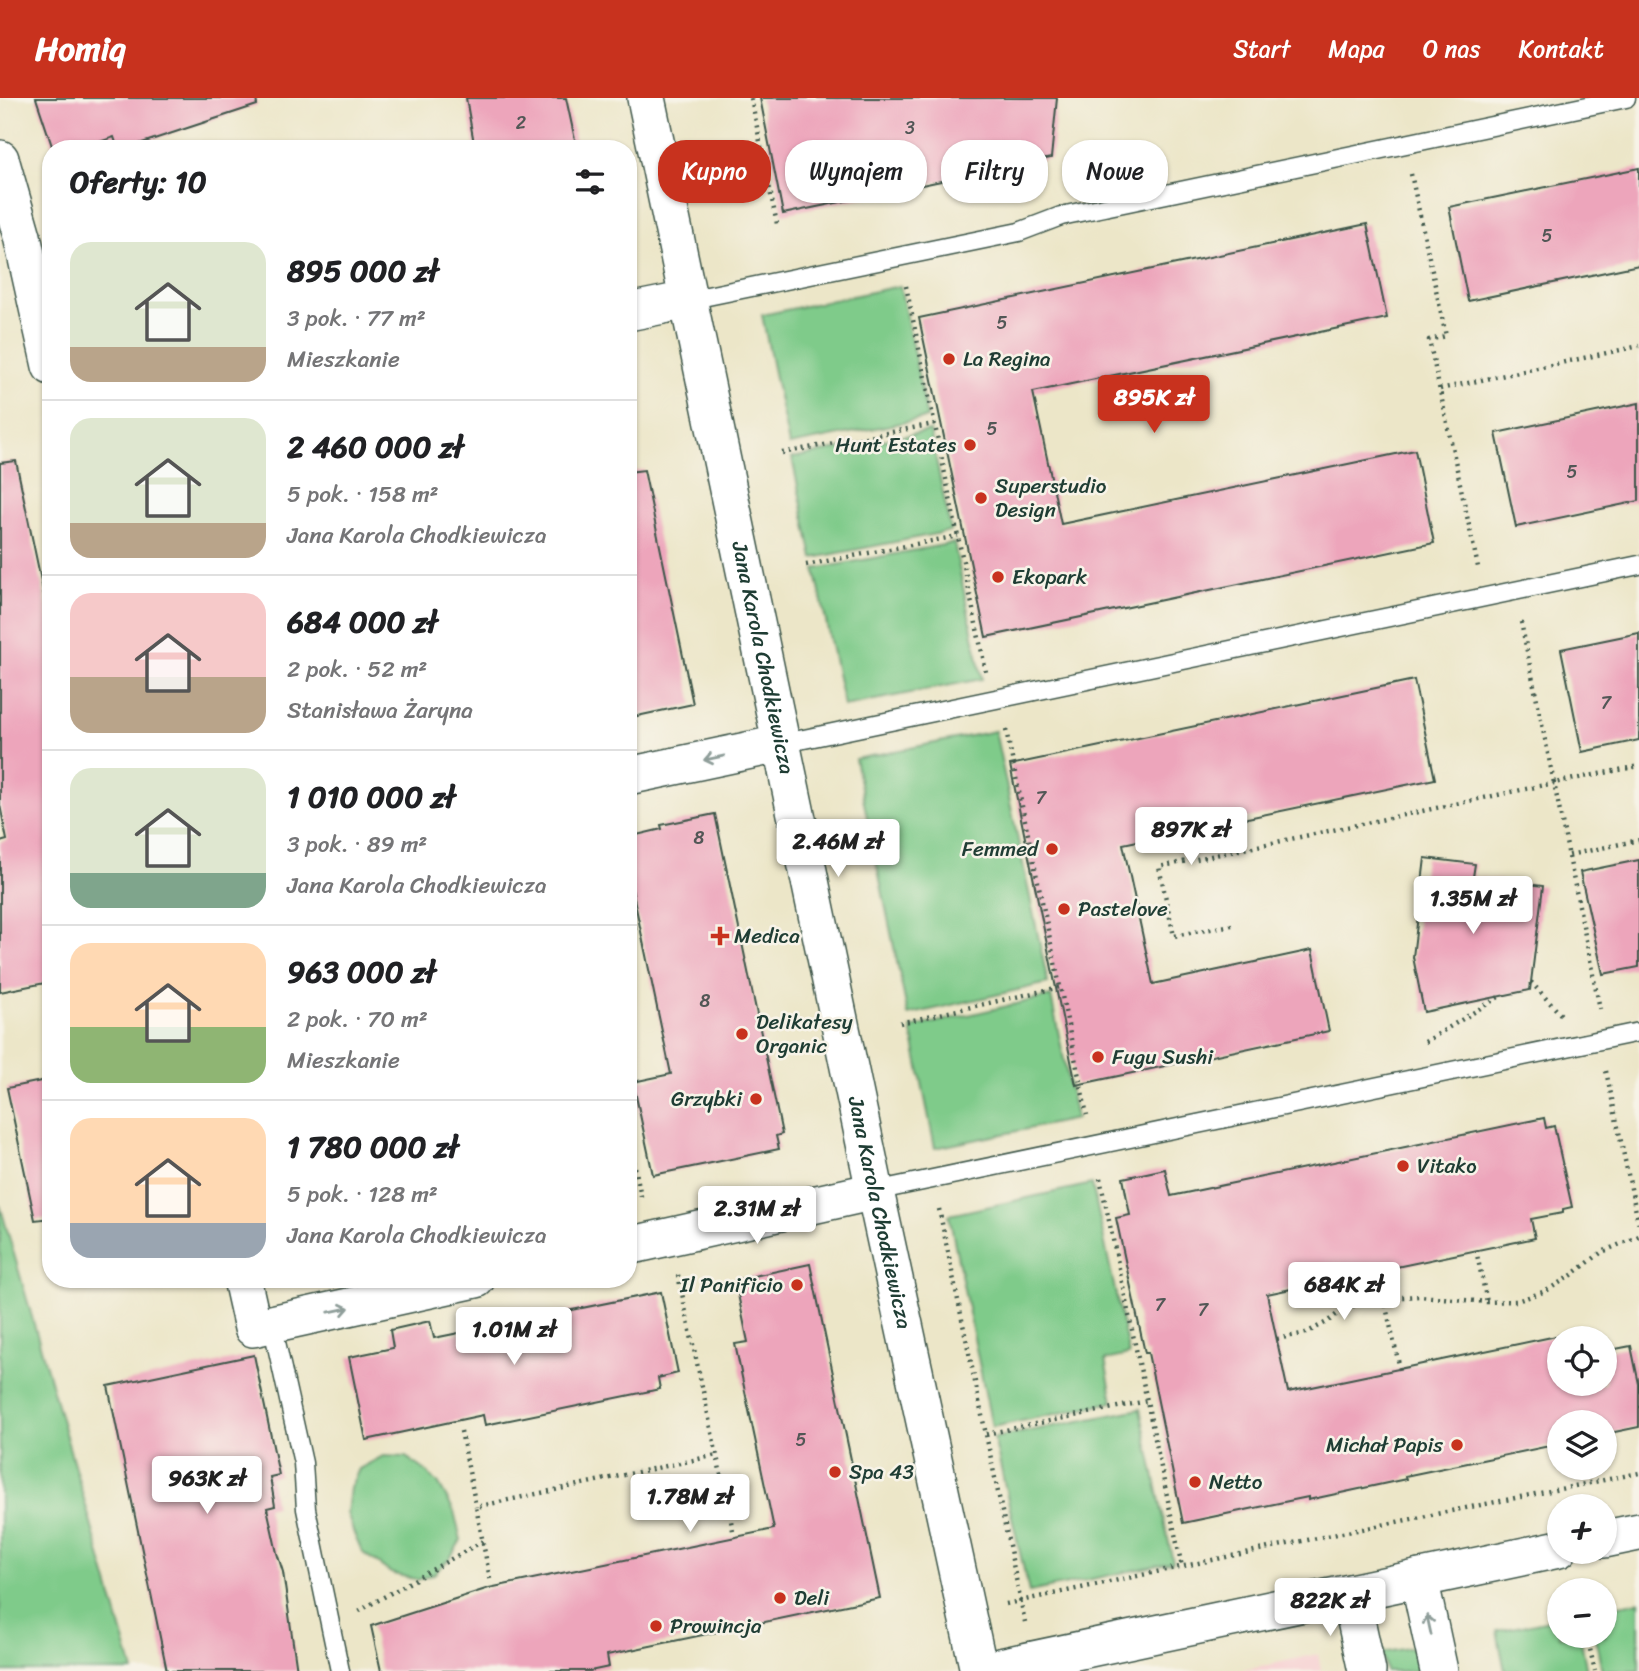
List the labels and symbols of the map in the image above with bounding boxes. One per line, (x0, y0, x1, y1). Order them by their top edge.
house number: 2 (516, 107, 526, 139)
house number: 3 (905, 112, 915, 144)
house number: 5 (1542, 220, 1553, 252)
house number: 5 (997, 307, 1008, 339)
place label: La Regina (963, 340, 1051, 378)
marker: La Regina (941, 351, 957, 367)
pin: 895K zł (1089, 376, 1219, 435)
house number: 5 (987, 413, 998, 445)
place label: Hunt Estates (835, 426, 956, 464)
marker: Hunt Estates (962, 437, 978, 453)
house number: 5 (1567, 456, 1578, 488)
place label: Superstudio Design (995, 467, 1107, 529)
marker: Superstudio Design (973, 490, 989, 506)
street label: Jana Karola Chodkiewicza (720, 537, 806, 778)
place label: Ekopark (1012, 558, 1088, 596)
marker: Ekopark (990, 569, 1006, 585)
house number: 7 (1601, 687, 1613, 719)
one-way arrow (703, 751, 726, 765)
house number: 7 (1036, 782, 1048, 814)
pin: 897K zł (1126, 808, 1256, 867)
pin: 2.46M zł (766, 820, 910, 879)
house number: 8 (694, 822, 705, 854)
place label: Femmed (962, 830, 1040, 868)
marker: Femmed (1044, 841, 1060, 857)
pin: 1.35M zł (1401, 876, 1545, 936)
place label: Pastelove (1078, 890, 1168, 928)
marker: Pastelove (1056, 901, 1072, 917)
place label: Medica (734, 917, 800, 955)
marker: Medica (712, 928, 728, 944)
house number: 8 (700, 985, 711, 1017)
place label: Delikatesy Organic (756, 1003, 853, 1065)
marker: Delikatesy Organic (734, 1026, 750, 1042)
place label: Fugu Sushi (1112, 1038, 1214, 1076)
marker: Fugu Sushi (1090, 1049, 1106, 1065)
place label: Grzybki (671, 1080, 743, 1118)
marker: Grzybki (748, 1091, 764, 1107)
street label: Jana Karola Chodkiewicza (836, 1092, 923, 1333)
place label: Vitako (1417, 1147, 1477, 1185)
marker: Vitako (1395, 1158, 1411, 1174)
pin: 2.31M zł (685, 1186, 829, 1246)
pin: 684K zł (1279, 1262, 1409, 1322)
place label: Il Panificio (679, 1266, 783, 1304)
marker: Il Panificio (789, 1277, 805, 1293)
house number: 7 (1155, 1289, 1167, 1321)
house number: 7 (1198, 1294, 1210, 1326)
one-way arrow (327, 1302, 349, 1315)
pin: 1.01M zł (442, 1308, 586, 1367)
house number: 5 (796, 1424, 807, 1456)
place label: Michał Papis (1326, 1426, 1443, 1464)
marker: Michał Papis (1449, 1437, 1465, 1453)
place label: Spa 43 (849, 1453, 914, 1491)
pin: 963K zł (142, 1456, 272, 1516)
place label: Netto (1209, 1463, 1263, 1501)
marker: Spa 43 (827, 1464, 843, 1480)
pin: 1.78M zł (618, 1474, 762, 1534)
marker: Netto (1187, 1474, 1203, 1490)
pin: 822K zł (1265, 1578, 1395, 1638)
place label: Deli (794, 1579, 830, 1617)
marker: Deli (772, 1590, 788, 1606)
place label: Prowincja (670, 1607, 762, 1645)
one-way arrow (1421, 1614, 1435, 1637)
marker: Prowincja (648, 1618, 664, 1634)

